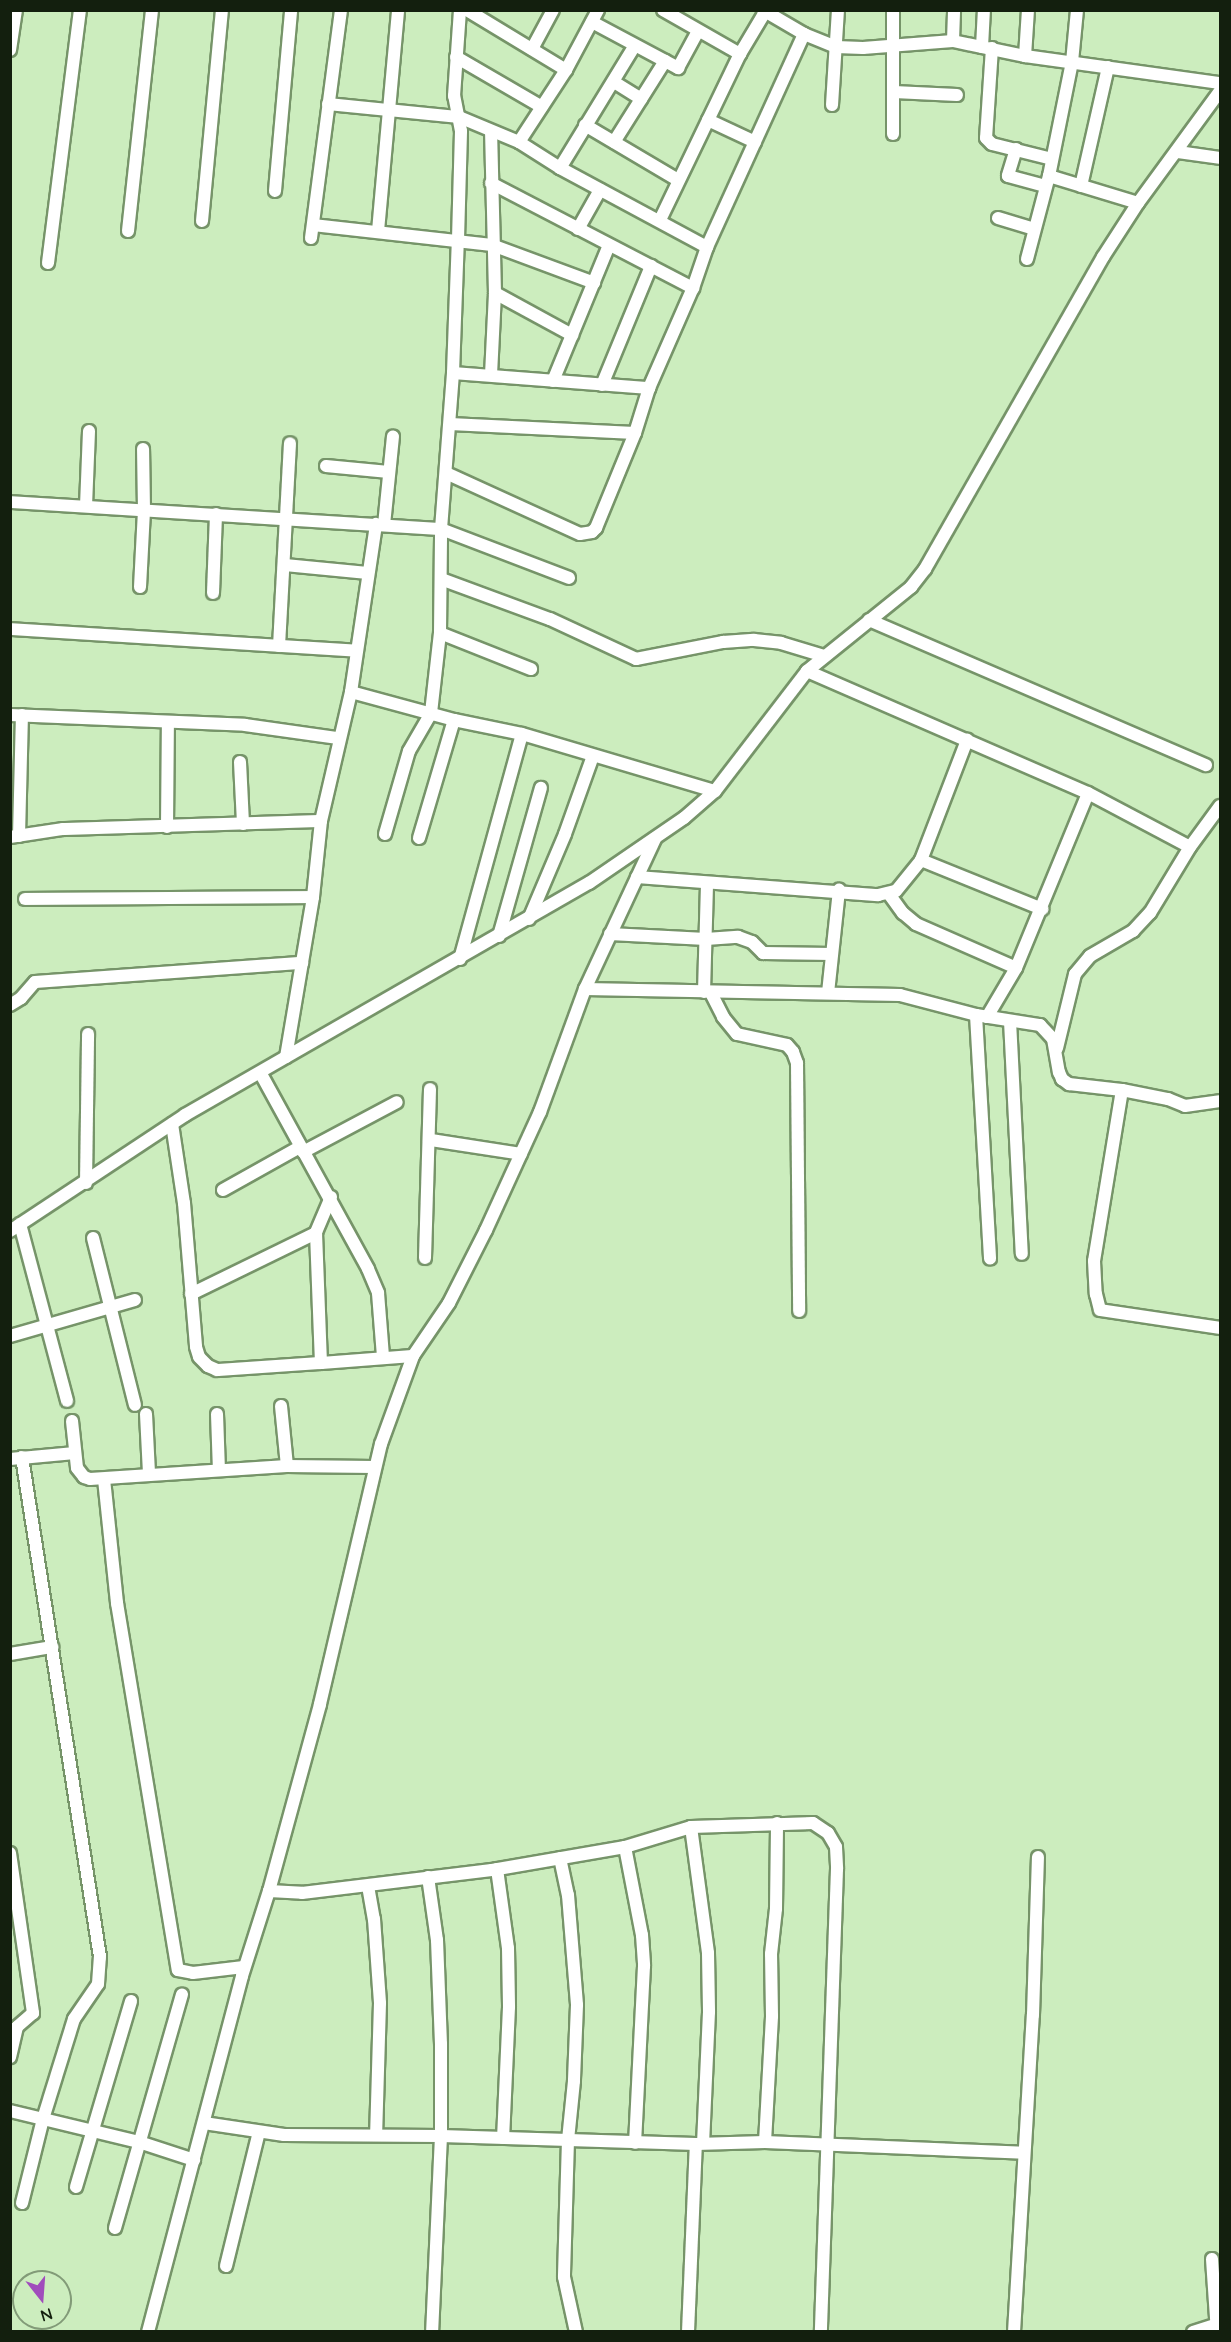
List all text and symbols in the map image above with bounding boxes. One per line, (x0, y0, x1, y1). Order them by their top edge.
north arrow (12, 2270, 72, 2330)
text: N (38, 2304, 55, 2327)

